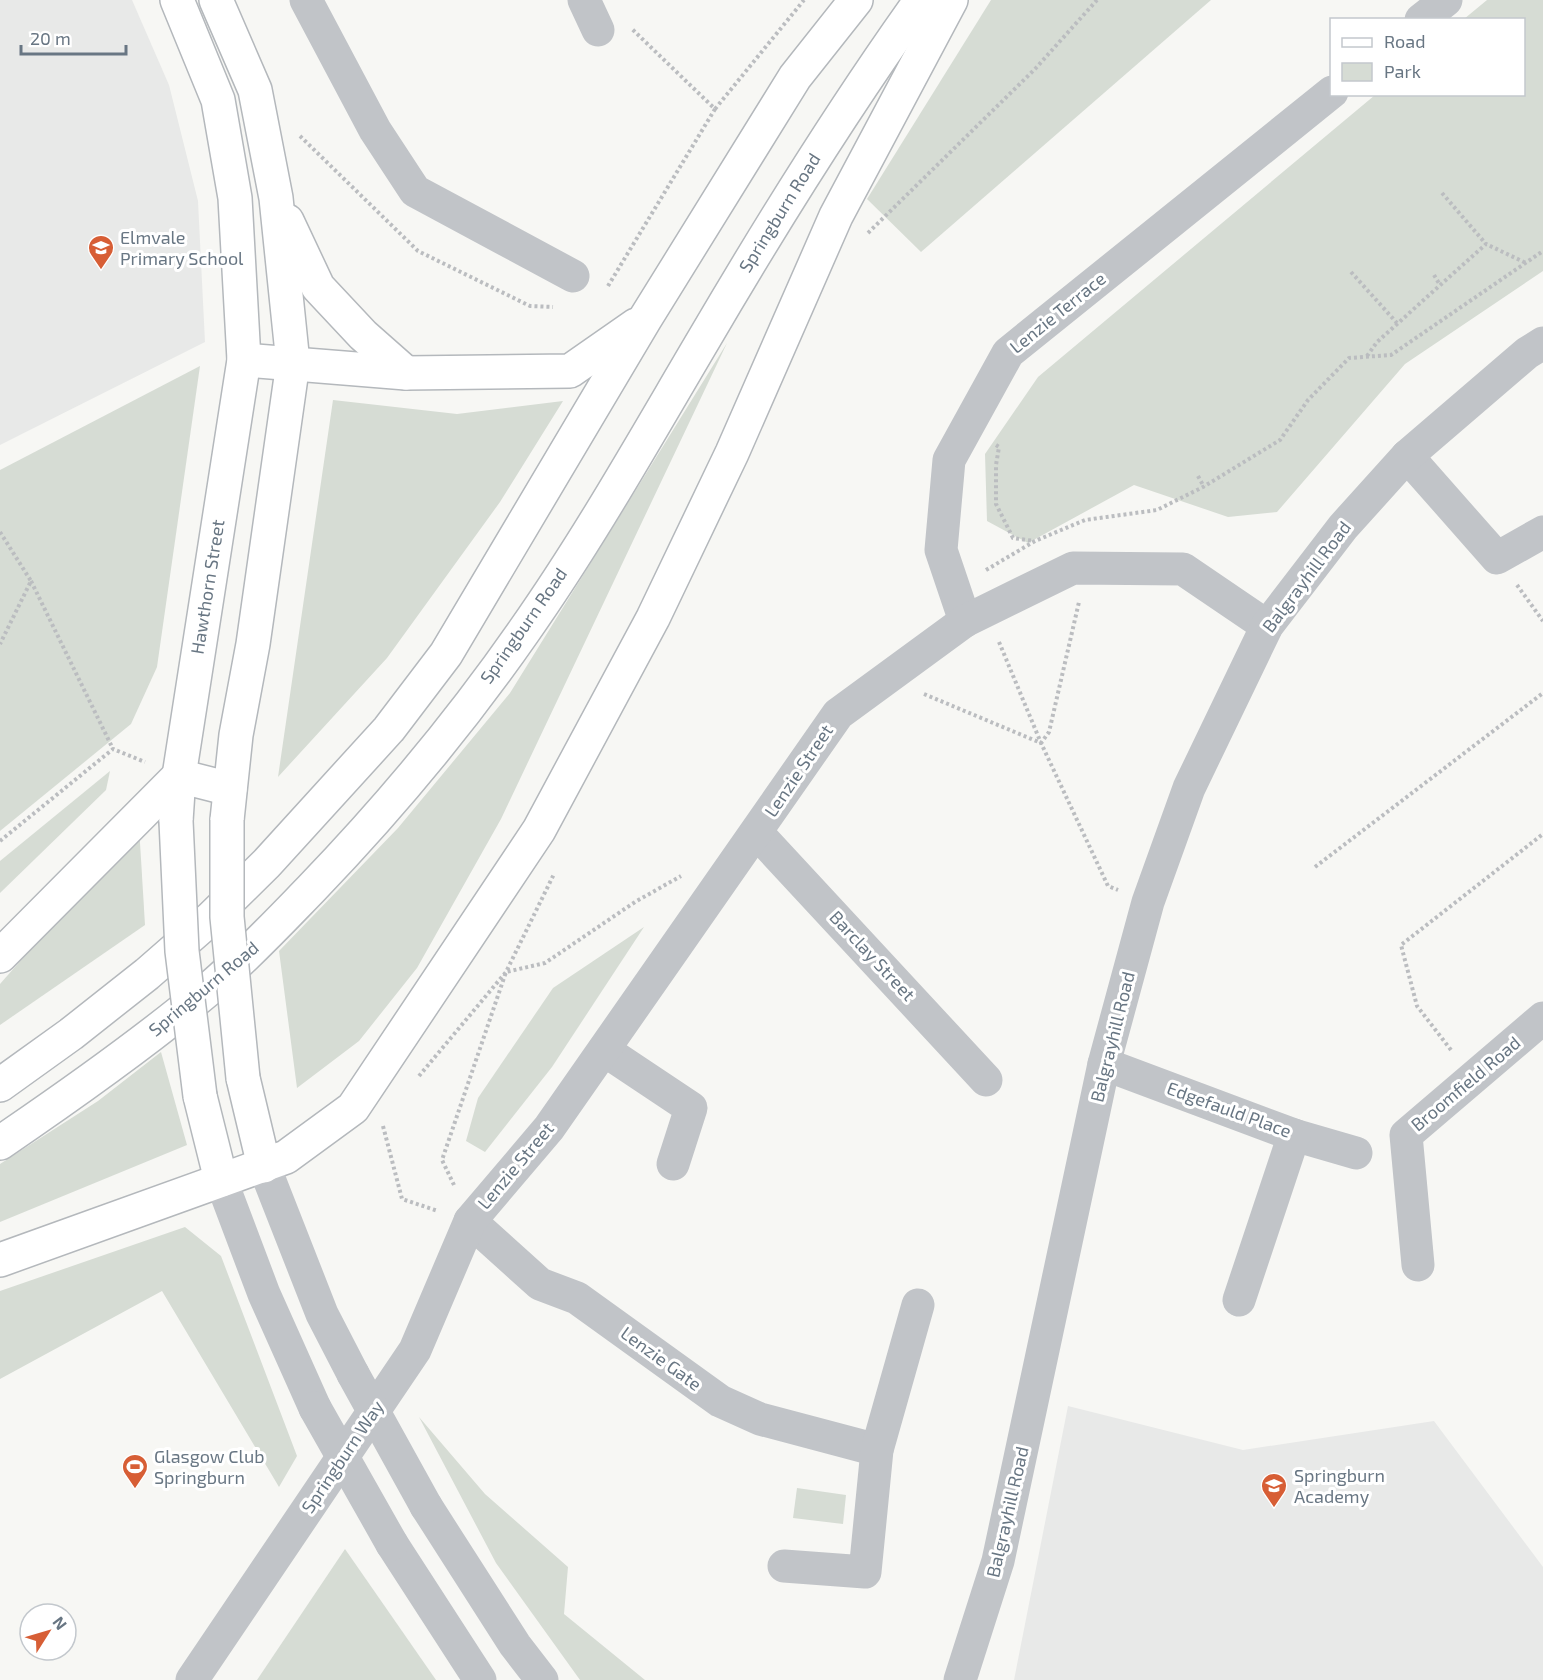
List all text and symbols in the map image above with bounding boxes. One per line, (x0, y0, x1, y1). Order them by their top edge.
scale bar (21, 18, 126, 56)
legend (1330, 18, 1525, 96)
text: 20 m (30, 27, 71, 49)
text: Road (1384, 30, 1425, 52)
text: Park (1384, 60, 1421, 82)
street label: Springburn Road (734, 149, 825, 276)
place label: Elmvale Primary School (120, 226, 244, 269)
school or university icon: Elmvale Primary School (86, 233, 116, 271)
street label: Lenzie Terrace (1005, 267, 1110, 358)
street label: Balgrayhill Road (1257, 516, 1355, 636)
street label: Hawthorn Street (186, 518, 229, 656)
street label: Springburn Road (475, 563, 571, 688)
street label: Lenzie Street (759, 720, 837, 821)
street label: Barclay Street (825, 906, 920, 1005)
street label: Springburn Road (144, 936, 263, 1040)
street label: Balgrayhill Road (1085, 969, 1139, 1104)
street label: Broomfield Road (1406, 1031, 1525, 1135)
street label: Edgefauld Place (1164, 1076, 1295, 1142)
street label: Lenzie Street (473, 1117, 558, 1213)
street label: Lenzie Gate (617, 1322, 706, 1395)
street label: Springburn Way (296, 1396, 388, 1517)
street label: Balgrayhill Road (981, 1444, 1033, 1579)
place label: Glasgow Club Springburn (154, 1445, 264, 1488)
sports icon: Glasgow Club Springburn (120, 1452, 150, 1490)
place label: Springburn Academy (1294, 1464, 1385, 1507)
school or university icon: Springburn Academy (1259, 1471, 1289, 1509)
north arrow (18, 1602, 78, 1662)
text: N (49, 1612, 71, 1633)

